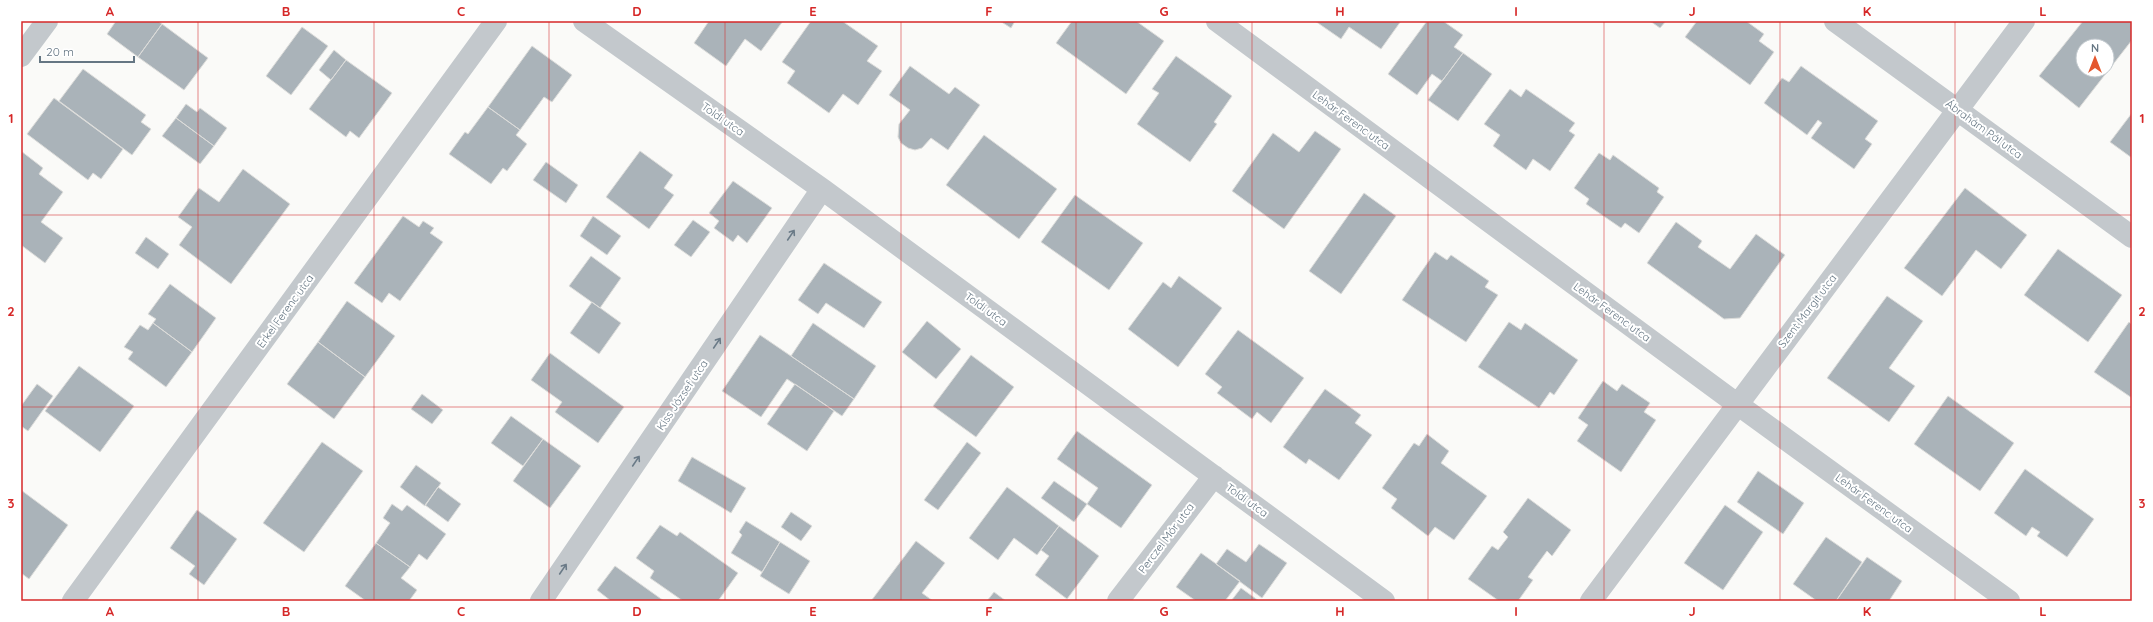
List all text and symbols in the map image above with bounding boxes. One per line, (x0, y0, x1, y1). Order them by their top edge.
text: A (106, 3, 115, 19)
text: B (282, 3, 290, 19)
text: C (457, 3, 465, 19)
text: D (632, 3, 642, 19)
text: E (809, 3, 817, 19)
text: F (985, 3, 993, 19)
text: G (1159, 3, 1169, 19)
text: H (1335, 3, 1345, 19)
text: I (1514, 3, 1518, 19)
text: J (1688, 3, 1696, 19)
text: K (1863, 3, 1872, 19)
text: L (2039, 3, 2047, 19)
scale bar (40, 38, 134, 64)
north arrow (2075, 38, 2115, 78)
text: N (2091, 41, 2099, 55)
text: 20 m (46, 44, 74, 59)
street label: Lehár Ferenc utca (1310, 87, 1392, 153)
street label: Ábrahám Pál utca (1943, 96, 2025, 162)
street label: Toldi utca (699, 99, 747, 139)
text: 1 (8, 110, 14, 126)
text: 1 (2139, 110, 2145, 126)
one-way arrow (787, 230, 795, 241)
street label: Erkel Ferenc utca (254, 271, 316, 351)
street label: Szent Margit utca (1775, 271, 1839, 351)
street label: Lehár Ferenc utca (1571, 279, 1653, 345)
street label: Toldi utca (962, 289, 1010, 329)
text: 2 (7, 303, 15, 319)
text: 2 (2138, 303, 2146, 319)
one-way arrow (713, 337, 721, 348)
street label: Kiss József utca (653, 357, 711, 433)
one-way arrow (632, 456, 640, 467)
street label: Lehár Ferenc utca (1833, 470, 1915, 536)
street label: Toldi utca (1223, 480, 1271, 520)
text: 3 (8, 495, 15, 511)
text: 3 (2139, 495, 2146, 511)
street label: Perczel Mór utca (1135, 500, 1197, 576)
one-way arrow (559, 564, 567, 575)
text: A (106, 603, 115, 619)
text: B (282, 603, 290, 619)
text: C (457, 603, 465, 619)
text: D (632, 603, 642, 619)
text: E (809, 603, 817, 619)
text: F (985, 603, 993, 619)
text: G (1159, 603, 1169, 619)
text: H (1335, 603, 1345, 619)
text: I (1514, 603, 1518, 619)
text: J (1688, 603, 1696, 619)
text: K (1863, 603, 1872, 619)
text: L (2039, 603, 2047, 619)

